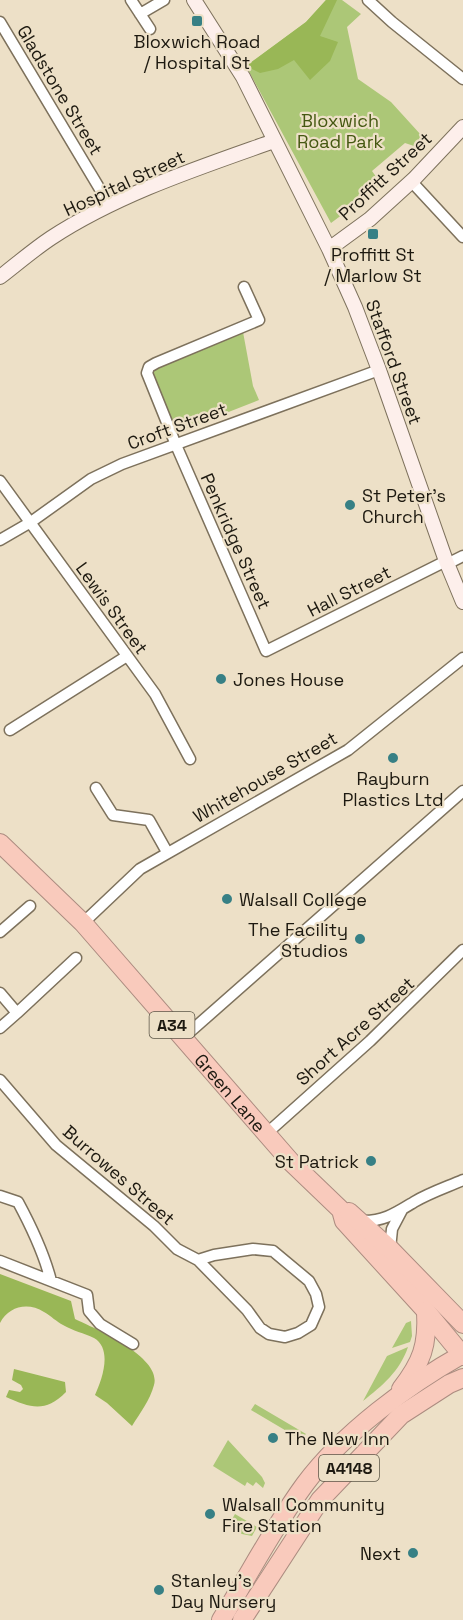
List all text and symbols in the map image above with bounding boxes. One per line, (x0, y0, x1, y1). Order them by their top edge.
marker: Bloxwich Road / Hospital St (190, 14, 204, 28)
street label: Gladstone Street (12, 21, 108, 159)
place label: Bloxwich Road / Hospital St (134, 30, 260, 74)
park label: Bloxwich Road Park (297, 109, 383, 153)
street label: Proffitt Street (333, 127, 437, 225)
street label: Hospital Street (60, 145, 188, 221)
marker: Proffitt St / Marlow St (366, 227, 380, 241)
place label: Proffitt St / Marlow St (324, 243, 422, 287)
street label: Stafford Street (361, 296, 427, 428)
street label: Croft Street (124, 397, 230, 455)
street label: Penkridge Street (196, 469, 276, 613)
place label: St Peter's Church (362, 484, 446, 528)
marker: St Peter's Church (343, 498, 357, 512)
street label: Lewis Street (71, 557, 153, 659)
street label: Hall Street (303, 560, 395, 622)
place label: Jones House (233, 668, 344, 691)
marker: Jones House (214, 672, 228, 686)
street label: Whitehouse Street (189, 726, 341, 828)
marker: Rayburn Plastics Ltd (386, 751, 400, 765)
place label: Rayburn Plastics Ltd (343, 767, 443, 811)
place label: Walsall College (239, 888, 367, 911)
marker: Walsall College (220, 892, 234, 906)
place label: The Facility Studios (248, 918, 348, 962)
marker: The Facility Studios (353, 932, 367, 946)
street label: Short Acre Street (291, 972, 419, 1090)
road number: A34 (150, 1012, 195, 1038)
street label: Green Lane (190, 1048, 271, 1137)
street label: Burrowes Street (58, 1120, 180, 1230)
place label: St Patrick (275, 1150, 359, 1173)
marker: St Patrick (364, 1154, 378, 1168)
place label: The New Inn (285, 1427, 390, 1450)
marker: The New Inn (266, 1431, 280, 1445)
road number: A4148 (319, 1455, 379, 1481)
place label: Walsall Community Fire Station (222, 1493, 385, 1537)
marker: Walsall Community Fire Station (203, 1507, 217, 1521)
place label: Next (360, 1542, 401, 1565)
marker: Next (406, 1546, 420, 1560)
place label: Stanley's Day Nursery (171, 1569, 276, 1613)
marker: Stanley's Day Nursery (152, 1583, 166, 1597)

